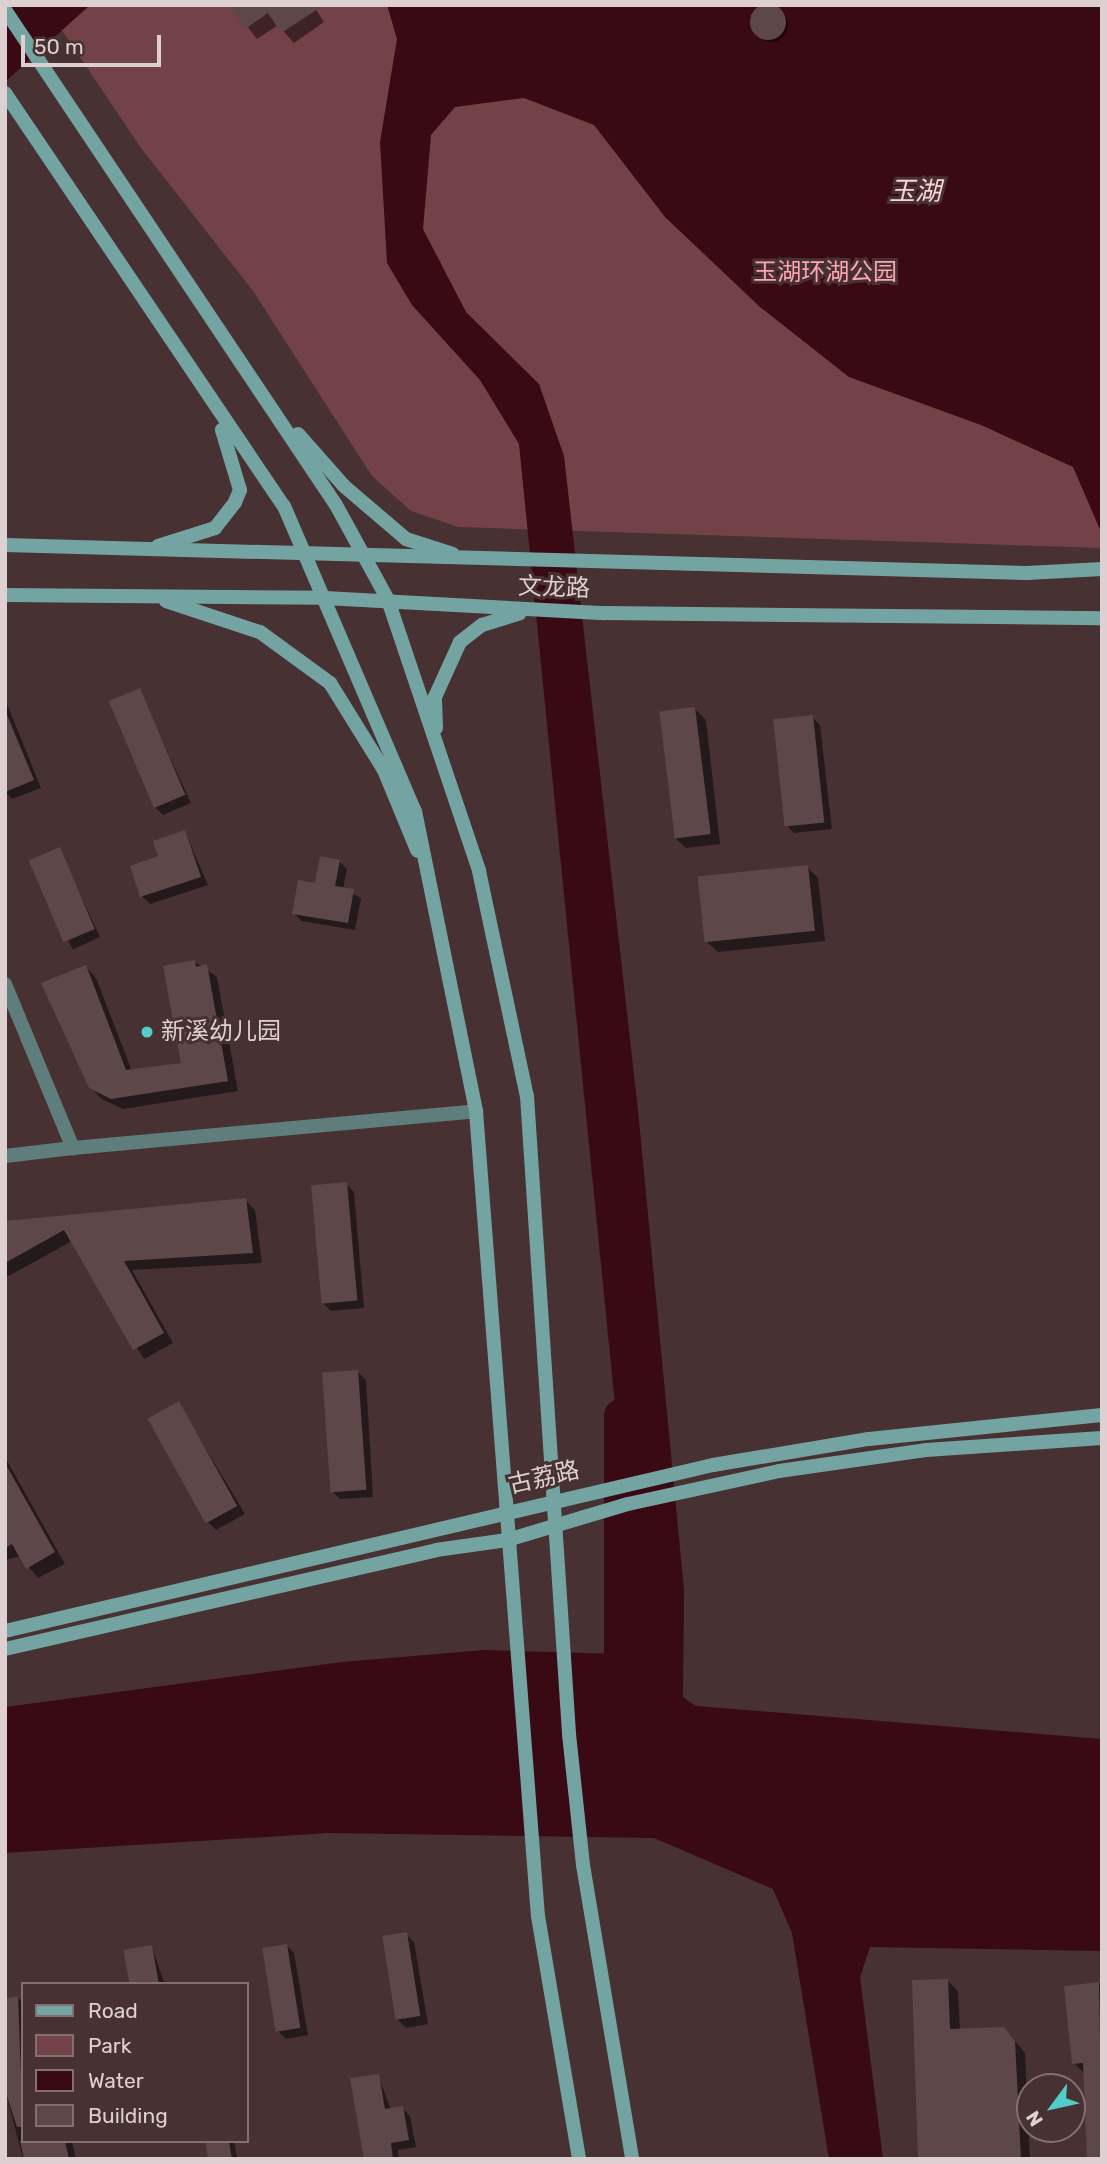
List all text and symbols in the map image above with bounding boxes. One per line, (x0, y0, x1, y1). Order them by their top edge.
scale bar (24, 21, 164, 65)
text: 50 m (34, 34, 84, 59)
water label: 玉湖 (889, 176, 941, 208)
park label: 玉湖环湖公园 (753, 259, 897, 287)
street label: 文龙路 (518, 572, 590, 604)
place label: 新溪幼儿园 (161, 1018, 281, 1046)
marker: 新溪幼儿园 (139, 1024, 155, 1040)
street label: 古荔路 (506, 1456, 582, 1500)
legend (21, 1982, 248, 2143)
text: Road (88, 1998, 138, 2023)
text: Park (88, 2033, 132, 2058)
text: Water (88, 2068, 144, 2093)
north arrow (1016, 2073, 1086, 2143)
text: Building (88, 2103, 168, 2128)
text: N (1021, 2107, 1048, 2131)

